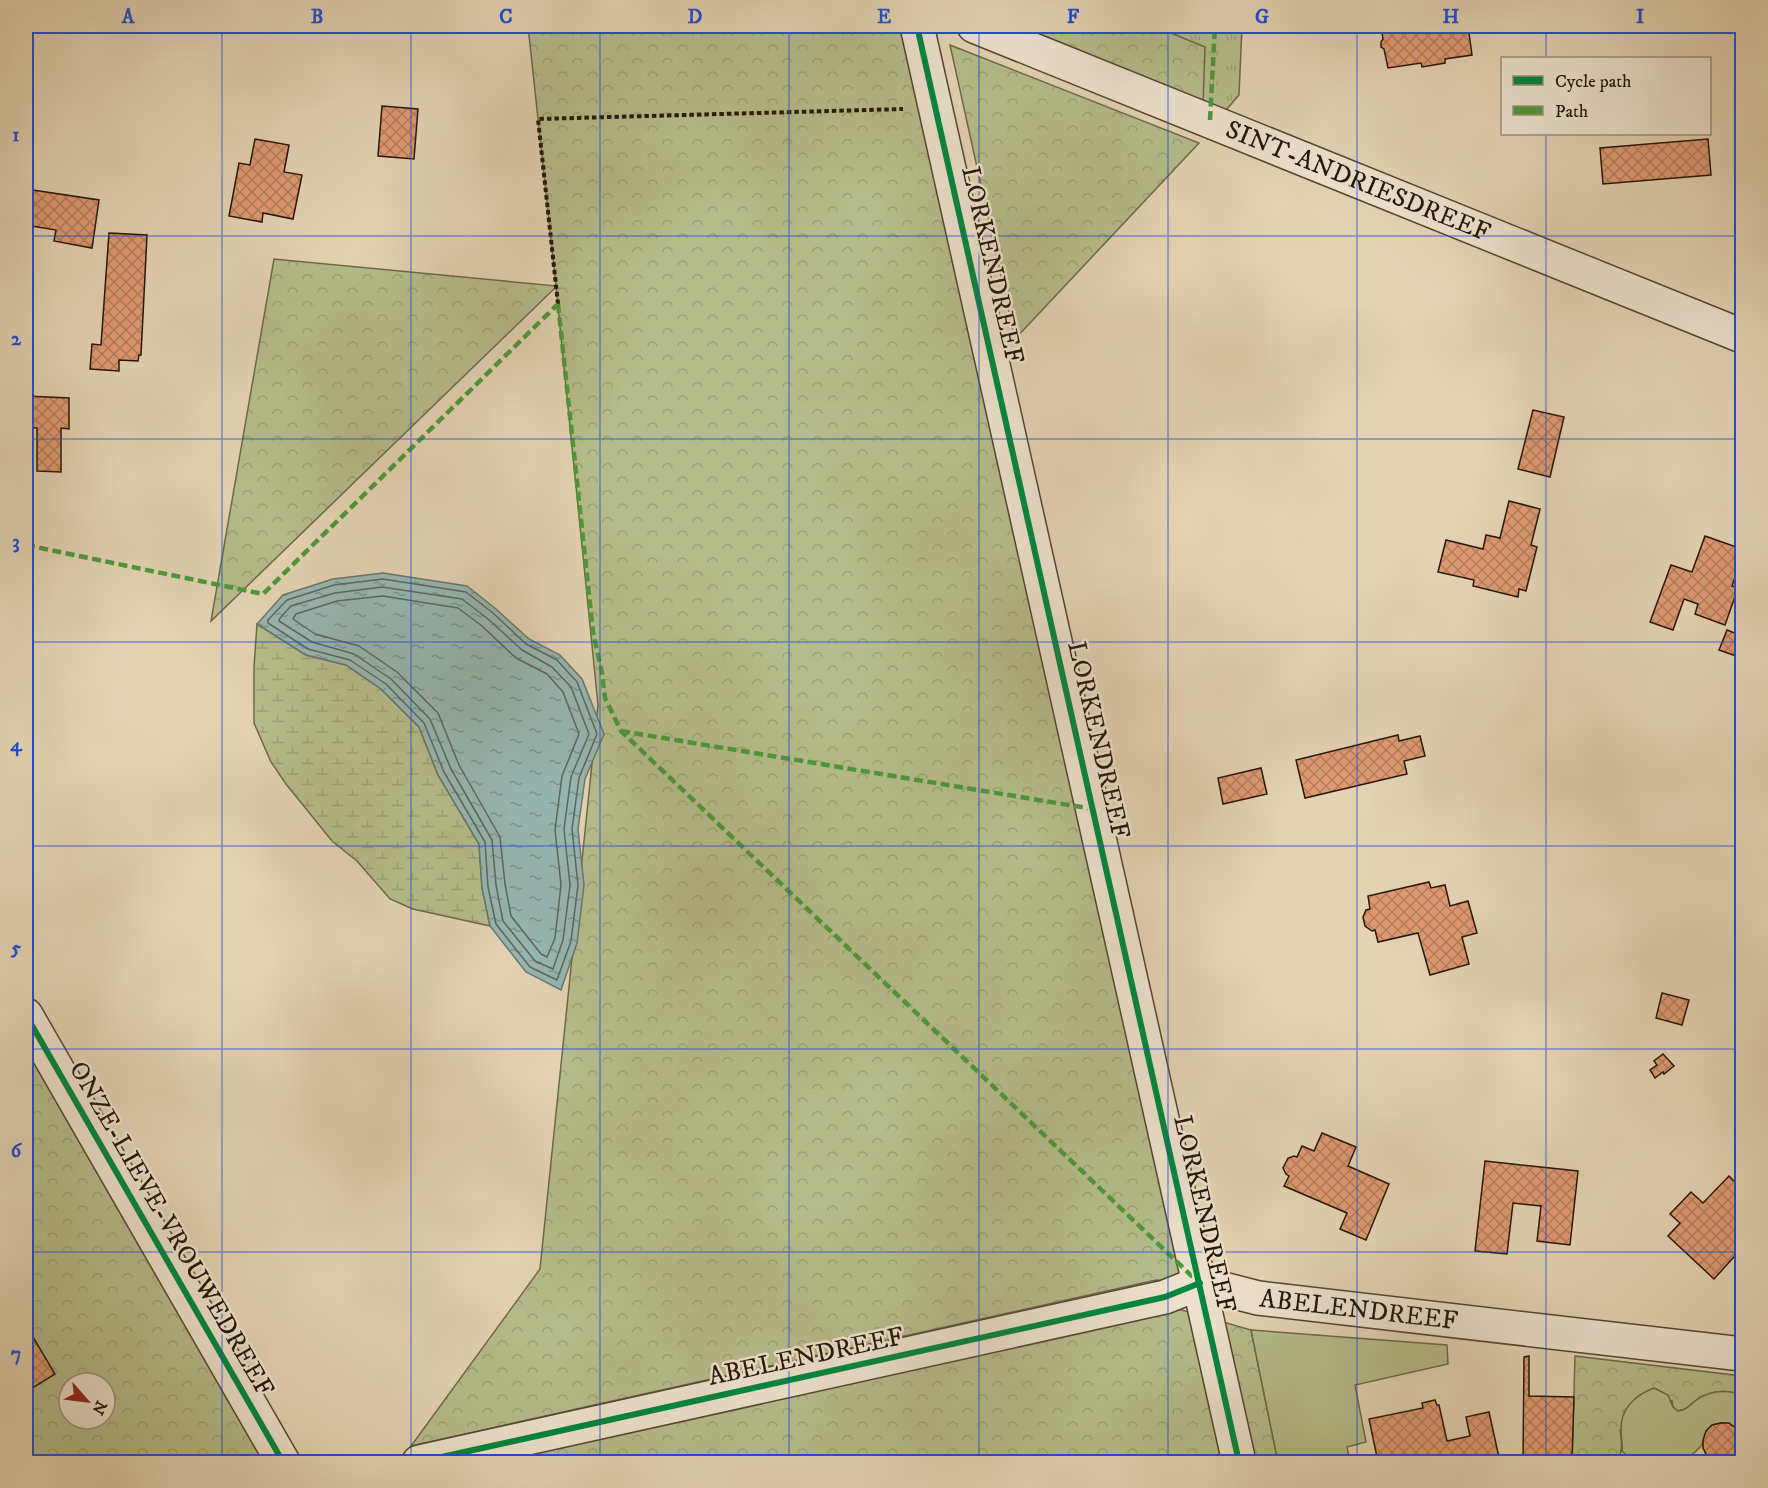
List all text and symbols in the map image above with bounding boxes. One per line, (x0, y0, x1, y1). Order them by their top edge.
text: A (121, 5, 136, 30)
text: B (311, 5, 323, 30)
text: C (499, 5, 513, 30)
text: D (688, 5, 703, 30)
text: E (877, 5, 891, 30)
text: F (1067, 5, 1080, 30)
text: G (1255, 5, 1269, 30)
text: H (1443, 5, 1460, 30)
text: I (1636, 5, 1644, 30)
legend (1501, 57, 1711, 135)
text: Cycle path (1555, 71, 1632, 93)
text: Path (1555, 101, 1589, 123)
street label: SINT-ANDRIESDREEF (1221, 113, 1495, 249)
text: 1 (12, 123, 20, 148)
street label: LORKENDREEF (953, 163, 1031, 367)
text: 2 (11, 327, 22, 352)
text: 3 (12, 530, 20, 555)
street label: LORKENDREEF (1059, 638, 1137, 842)
text: 4 (10, 733, 23, 758)
text: 5 (10, 936, 21, 961)
street label: ONZE-LIEVE-VROUWEDREEF (61, 1055, 281, 1403)
street label: LORKENDREEF (1165, 1112, 1243, 1316)
text: 6 (11, 1139, 23, 1164)
street label: ABELENDREEF (1258, 1282, 1460, 1337)
street label: ABELENDREEF (705, 1320, 907, 1394)
text: 7 (11, 1342, 21, 1367)
north arrow (57, 1371, 117, 1431)
text: N (87, 1397, 111, 1418)

